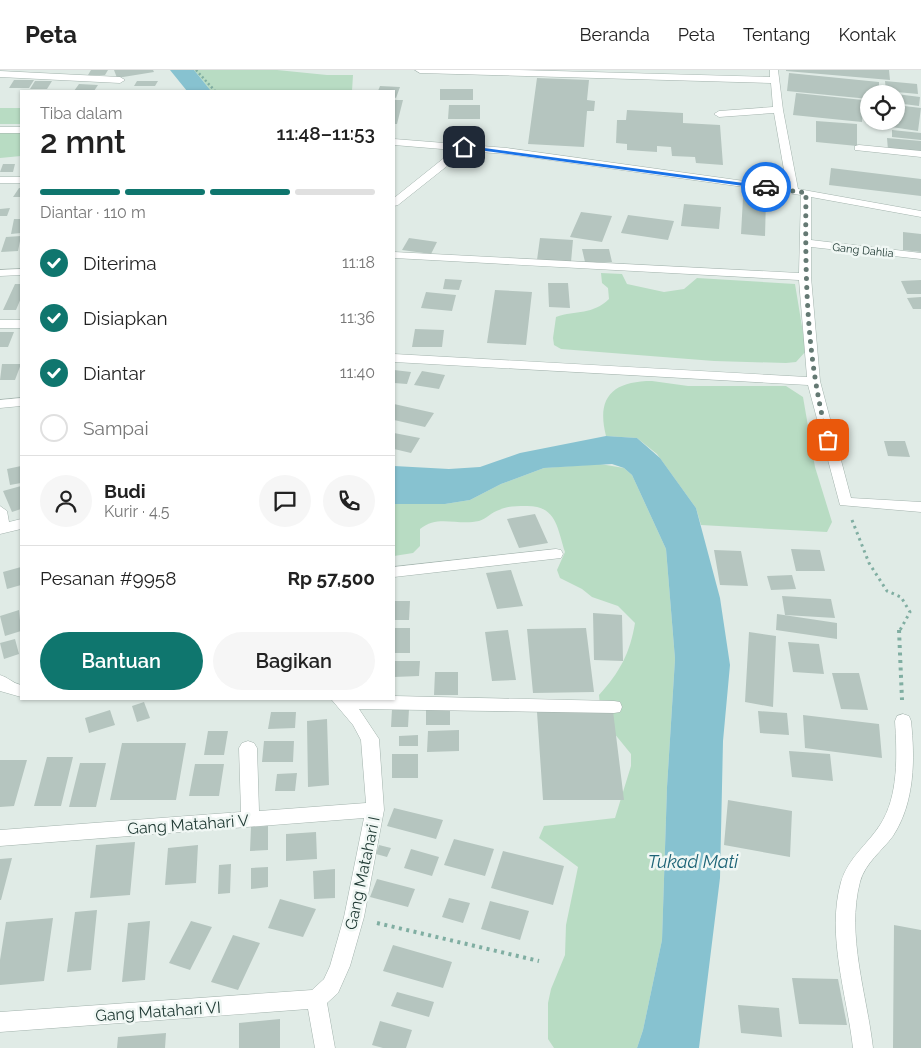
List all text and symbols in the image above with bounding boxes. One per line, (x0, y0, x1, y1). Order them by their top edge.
text: Peta (25, 20, 77, 49)
text: Beranda (580, 24, 650, 45)
text: Peta (678, 24, 715, 45)
text: Tentang (743, 24, 810, 45)
text: Kontak (838, 24, 896, 45)
map controls (860, 85, 905, 130)
button: locate (860, 85, 905, 130)
text: Tiba dalam (40, 104, 122, 123)
text: 11:48–11:53 (276, 122, 375, 144)
text: 2 mnt (40, 123, 126, 160)
pin (443, 126, 485, 168)
icon: home (450, 133, 478, 161)
courier (741, 162, 791, 212)
icon: car (752, 173, 780, 201)
text: Diantar · 110 m (40, 203, 146, 222)
street label: Gang Dahlia (832, 241, 894, 260)
icon: check (40, 249, 68, 277)
text: Diterima (83, 252, 157, 274)
text: 11:18 (342, 253, 375, 272)
icon: check (40, 304, 68, 332)
text: Disiapkan (83, 307, 168, 329)
text: 11:36 (340, 308, 375, 327)
icon: check (40, 359, 68, 387)
text: Diantar (83, 362, 145, 384)
text: 11:40 (340, 363, 375, 382)
text: Sampai (83, 417, 149, 439)
pin (807, 419, 849, 461)
icon: bag (814, 426, 842, 454)
button: person (40, 475, 92, 527)
button: chat (259, 475, 311, 527)
button: phone (323, 475, 375, 527)
text: Budi (104, 480, 146, 502)
text: Kurir · 4.5 (104, 502, 170, 521)
text: Pesanan #9958 (40, 567, 176, 589)
text: Rp 57,500 (287, 567, 375, 589)
button: Bantuan (40, 632, 203, 690)
button: Bagikan (213, 632, 375, 690)
street label: Gang Matahari V (127, 811, 250, 838)
street label: Gang Matahari I (341, 815, 384, 932)
water label: Tukad Mati (648, 851, 739, 872)
street label: Gang Matahari VI (95, 998, 221, 1025)

